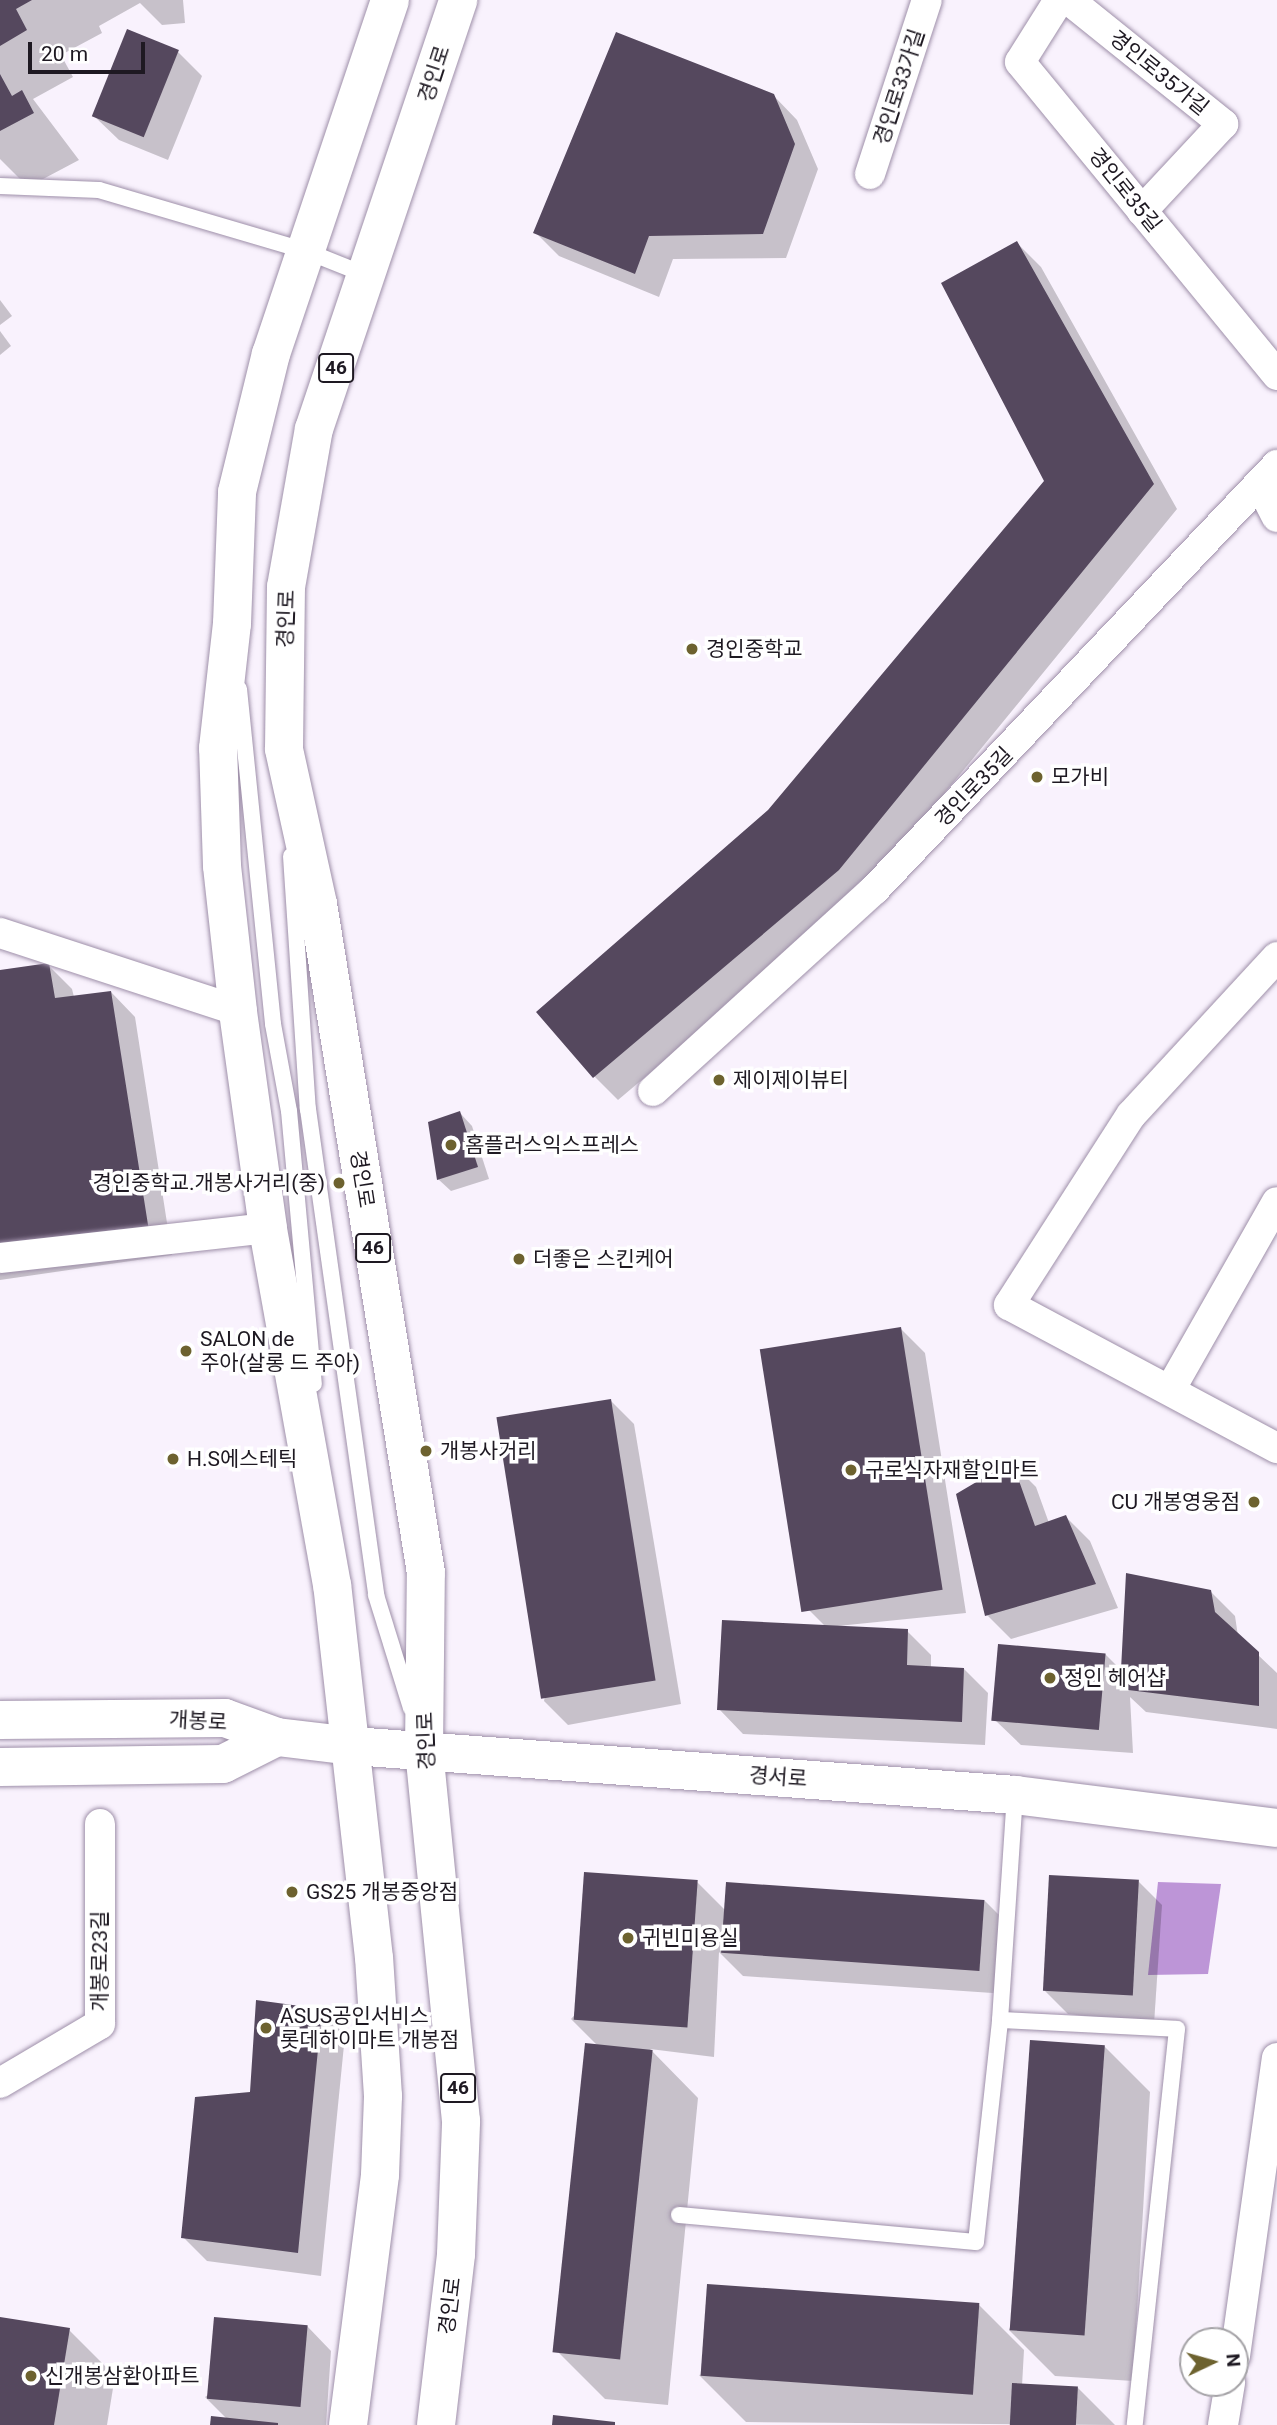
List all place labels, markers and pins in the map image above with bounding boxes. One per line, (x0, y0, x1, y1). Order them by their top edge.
place label: 경인중학교 (706, 636, 803, 662)
marker: 경인중학교 (684, 641, 700, 657)
place label: 모가비 (1051, 764, 1109, 790)
marker: 모가비 (1029, 769, 1045, 785)
place label: 제이제이뷰티 (733, 1067, 849, 1093)
marker: 제이제이뷰티 (711, 1072, 727, 1088)
place label: 홈플러스익스프레스 (465, 1132, 639, 1158)
marker: 홈플러스익스프레스 (443, 1137, 459, 1153)
place label: 경인중학교.개봉사거리(중) (92, 1170, 325, 1196)
marker: 경인중학교.개봉사거리(중) (331, 1175, 347, 1191)
place label: 더좋은 스킨케어 (533, 1246, 673, 1272)
marker: 더좋은 스킨케어 (511, 1251, 527, 1267)
place label: SALON de 주아(살롱 드 주아) (200, 1326, 360, 1376)
marker: SALON de 주아(살롱 드 주아) (178, 1343, 194, 1359)
place label: 개봉사거리 (440, 1438, 537, 1464)
marker: 개봉사거리 (418, 1443, 434, 1459)
place label: H.S에스테틱 (187, 1446, 297, 1472)
marker: H.S에스테틱 (165, 1451, 181, 1467)
place label: 구로식자재할인마트 (865, 1457, 1039, 1483)
marker: 구로식자재할인마트 (843, 1462, 859, 1478)
place label: CU 개봉영웅점 (1111, 1489, 1240, 1515)
marker: CU 개봉영웅점 (1246, 1494, 1262, 1510)
place label: 정인 헤어샵 (1064, 1665, 1166, 1691)
marker: 정인 헤어샵 (1042, 1670, 1058, 1686)
place label: GS25 개봉중앙점 (306, 1879, 458, 1905)
marker: GS25 개봉중앙점 (284, 1884, 300, 1900)
place label: 귀빈미용실 (642, 1925, 739, 1951)
marker: 귀빈미용실 (620, 1930, 636, 1946)
place label: ASUS공인서비스 롯데하이마트 개봉점 (280, 2003, 459, 2053)
marker: ASUS공인서비스 롯데하이마트 개봉점 (258, 2020, 274, 2036)
place label: 신개봉삼환아파트 (45, 2363, 200, 2389)
marker: 신개봉삼환아파트 (23, 2368, 39, 2384)

